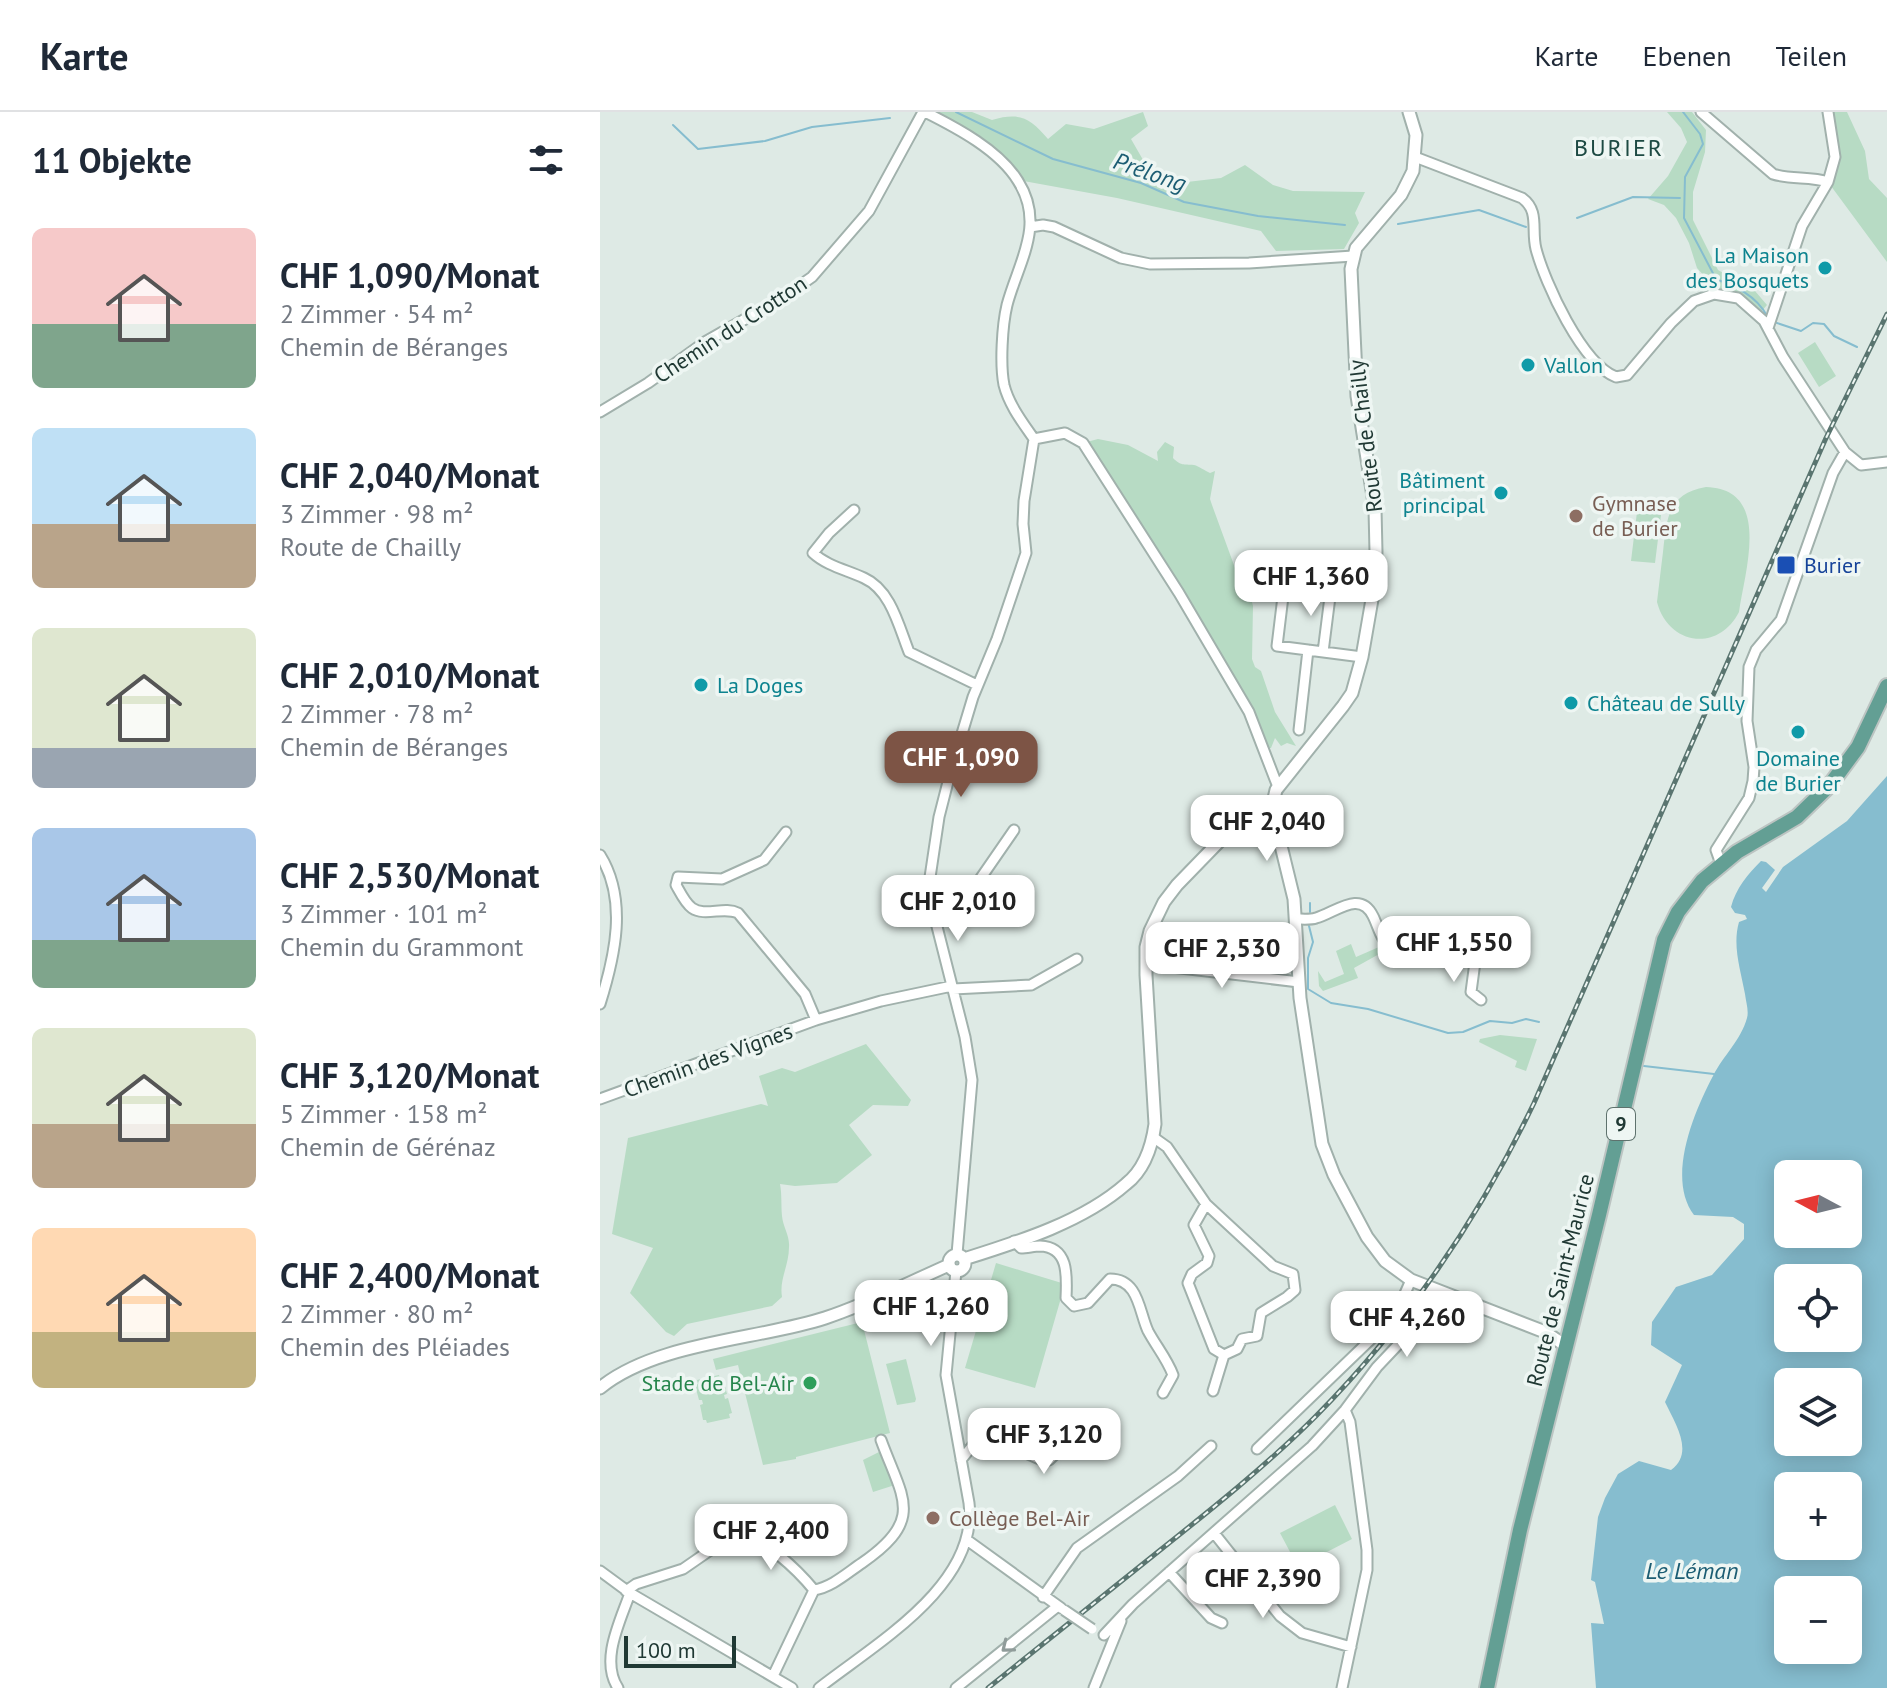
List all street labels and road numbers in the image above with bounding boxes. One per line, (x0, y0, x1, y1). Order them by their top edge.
street label: Chemin du Crotton (648, 269, 812, 389)
street label: Route de Chailly (1342, 357, 1388, 514)
street label: Chemin des Vignes (620, 1016, 796, 1104)
road number: 9 (1607, 1108, 1635, 1140)
street label: Route de Saint-Maurice (1520, 1171, 1600, 1389)

